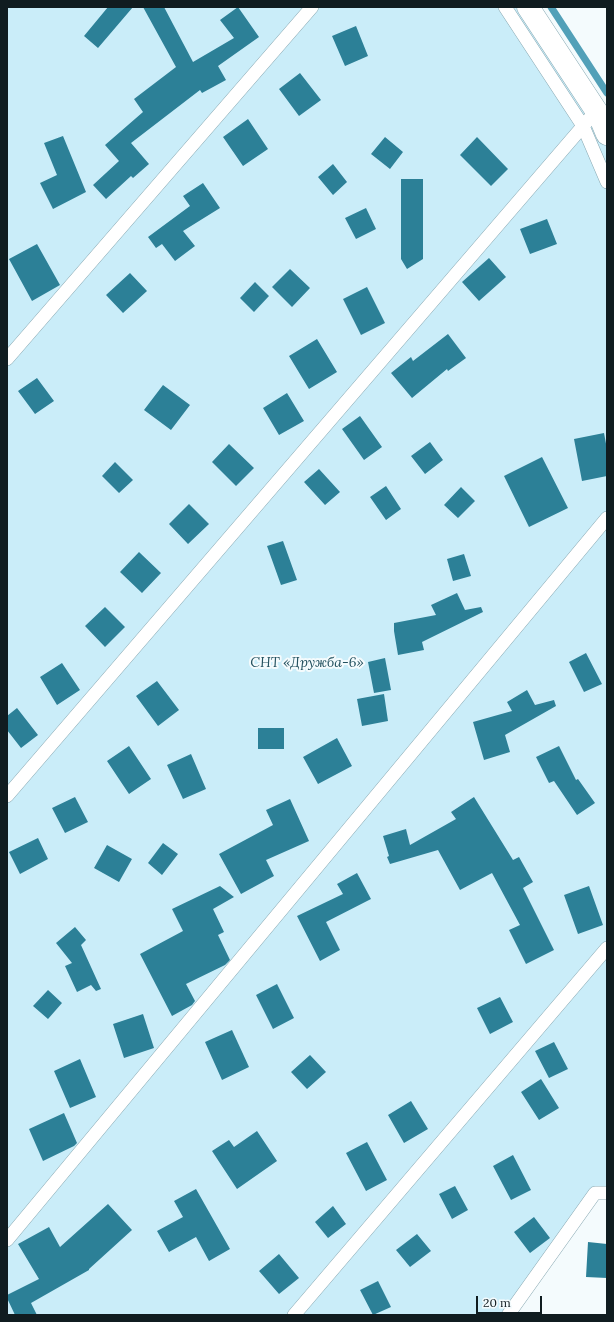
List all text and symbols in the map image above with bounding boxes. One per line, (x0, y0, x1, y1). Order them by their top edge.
park label: СНТ «Дружба-6» (250, 655, 364, 671)
scale bar (478, 1288, 544, 1314)
text: 20 m (483, 1295, 511, 1310)

